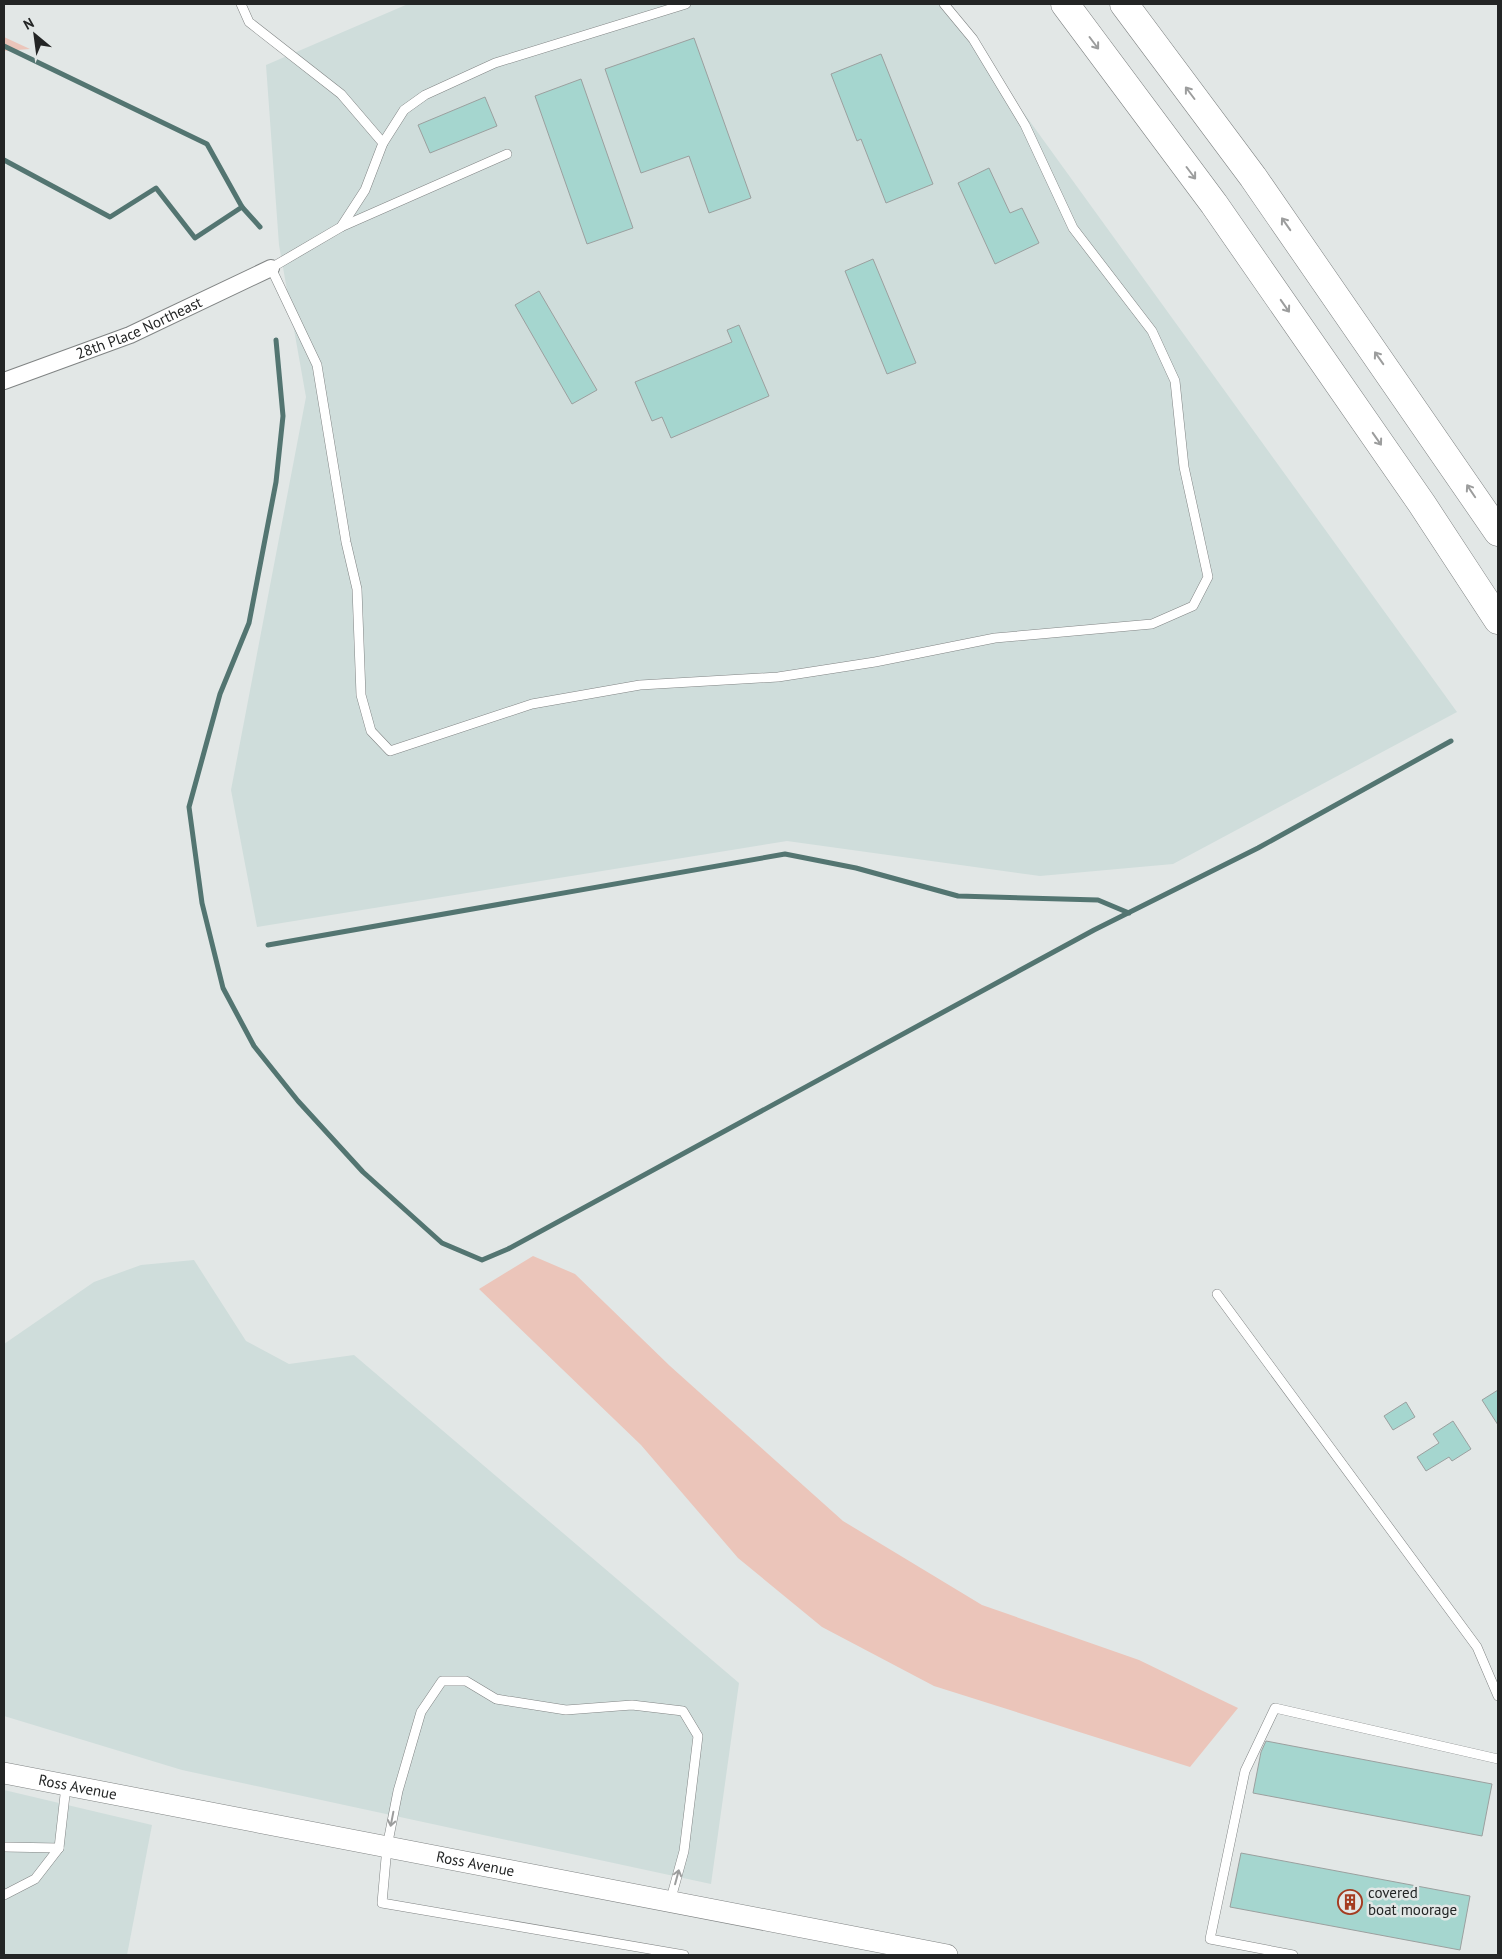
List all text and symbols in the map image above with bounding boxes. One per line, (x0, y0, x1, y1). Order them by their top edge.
north arrow (10, 10, 60, 60)
text: N (20, 14, 37, 34)
one-way arrow (1089, 36, 1099, 50)
one-way arrow (1185, 87, 1196, 100)
one-way arrow (1186, 166, 1196, 180)
one-way arrow (1281, 217, 1291, 231)
street label: 28th Place Northeast (73, 292, 205, 363)
one-way arrow (1280, 299, 1290, 313)
one-way arrow (1374, 351, 1384, 365)
one-way arrow (1372, 432, 1382, 446)
one-way arrow (1466, 485, 1476, 499)
street label: Ross Avenue (37, 1770, 118, 1804)
one-way arrow (387, 1811, 397, 1827)
street label: Ross Avenue (435, 1847, 516, 1880)
one-way arrow (673, 1869, 682, 1885)
place label: covered boat moorage (1368, 1883, 1457, 1919)
building icon: covered boat moorage (1337, 1889, 1363, 1915)

